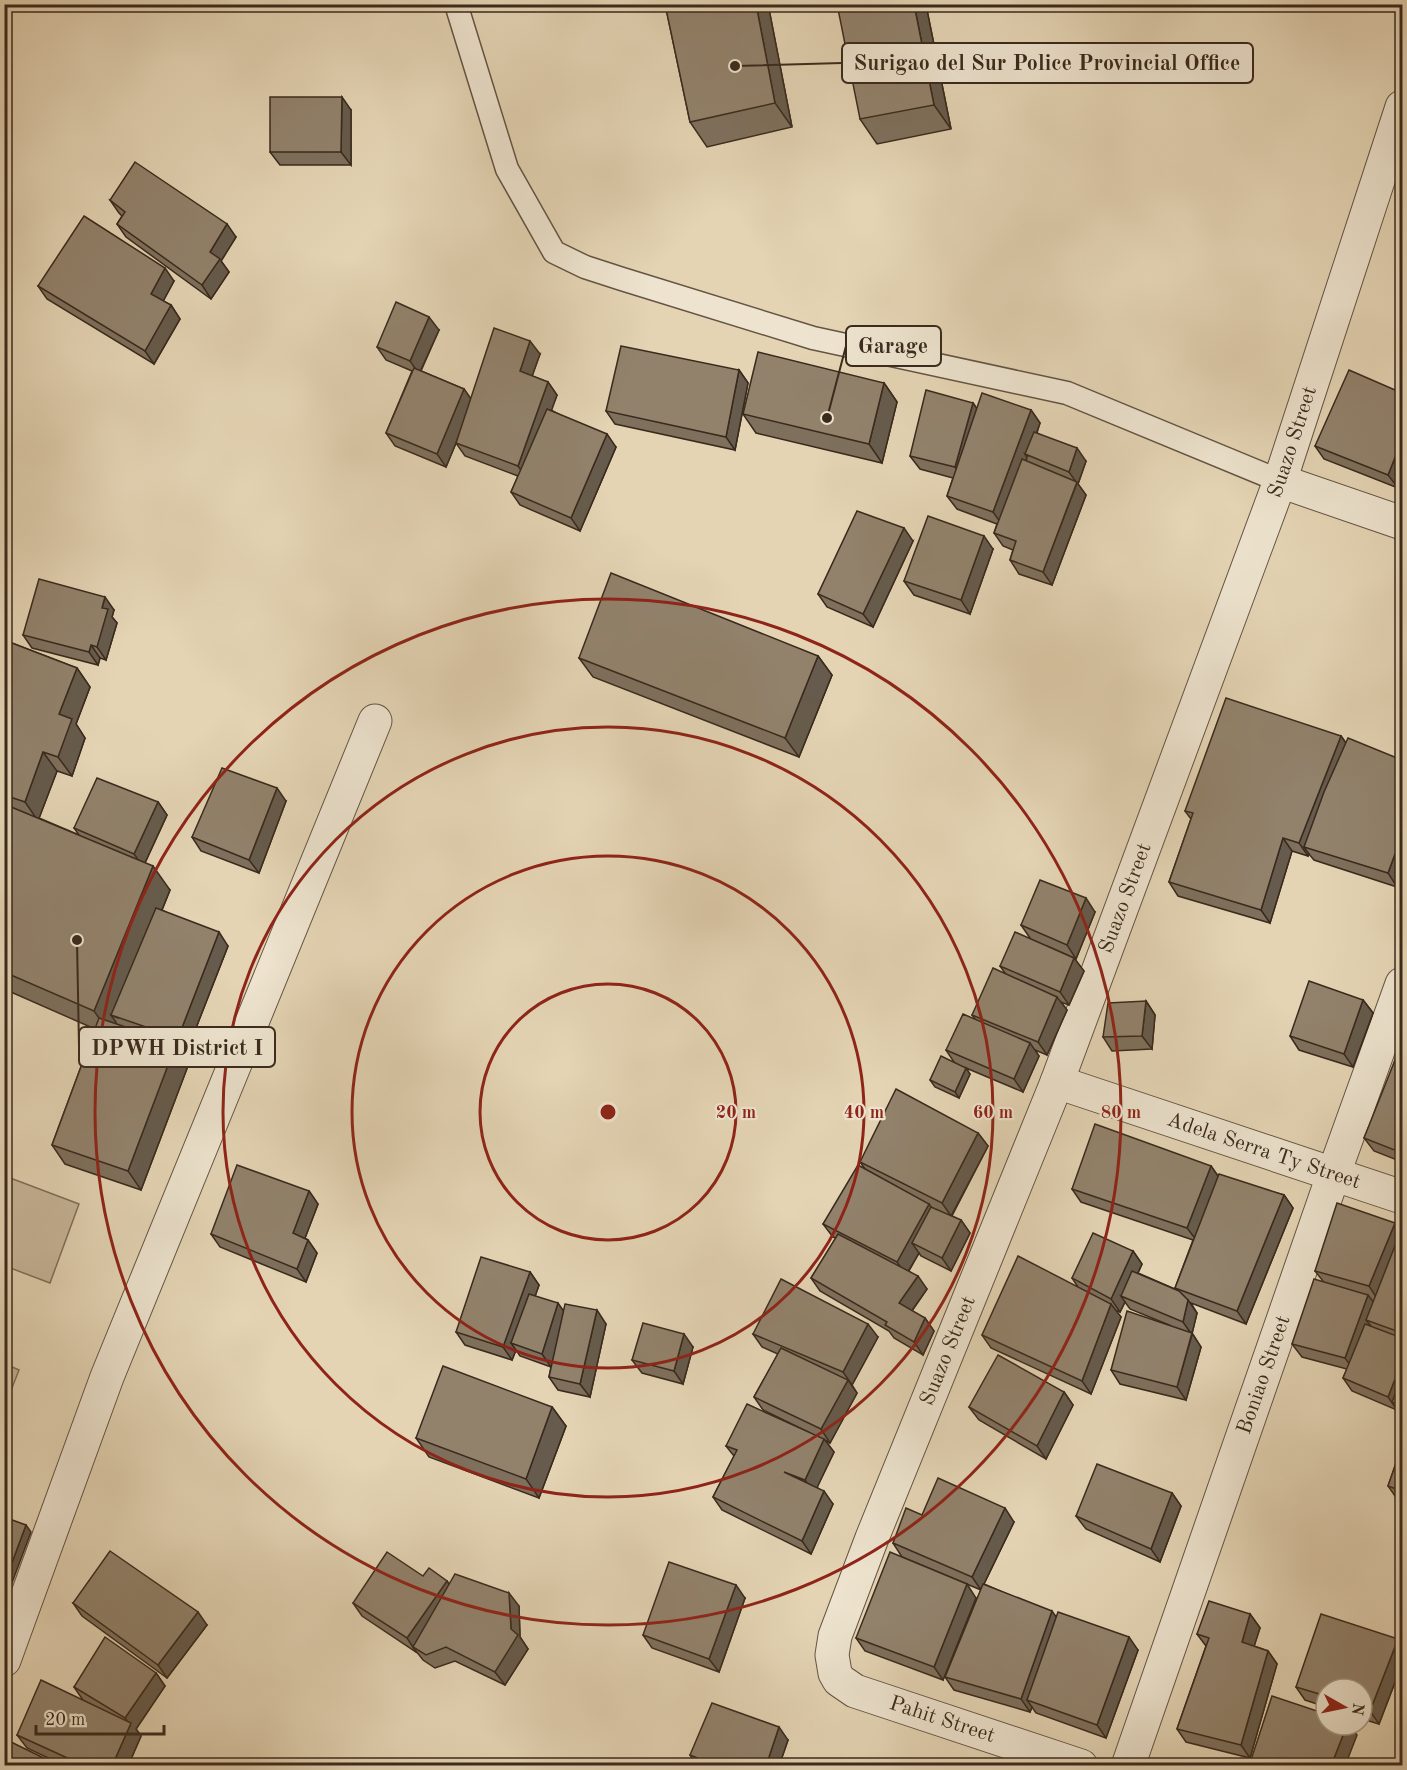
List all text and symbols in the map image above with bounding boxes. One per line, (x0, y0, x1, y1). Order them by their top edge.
callout: Surigao del Sur Police Provincial Office (842, 43, 1253, 83)
text: Surigao del Sur Police Provincial Office (854, 53, 1240, 75)
callout: Garage (846, 326, 941, 366)
text: Garage (858, 336, 928, 358)
street label: Suazo Street (1264, 384, 1321, 501)
street label: Suazo Street (1095, 840, 1155, 956)
callout: DPWH District I (79, 1027, 275, 1067)
text: DPWH District I (91, 1038, 263, 1060)
centre of rings (598, 1102, 618, 1122)
text: 20 m (716, 1104, 756, 1122)
text: 40 m (844, 1104, 884, 1122)
text: 60 m (973, 1104, 1013, 1122)
text: 80 m (1101, 1104, 1141, 1122)
street label: Adela Serra Ty Street (1164, 1109, 1363, 1193)
street label: Suazo Street (916, 1293, 980, 1408)
street label: Boniao Street (1234, 1313, 1294, 1437)
north arrow (1314, 1677, 1374, 1737)
street label: Pahit Street (887, 1693, 997, 1747)
scale bar (36, 1698, 164, 1736)
text: N (1348, 1702, 1366, 1717)
text: 20 m (45, 1711, 85, 1729)

